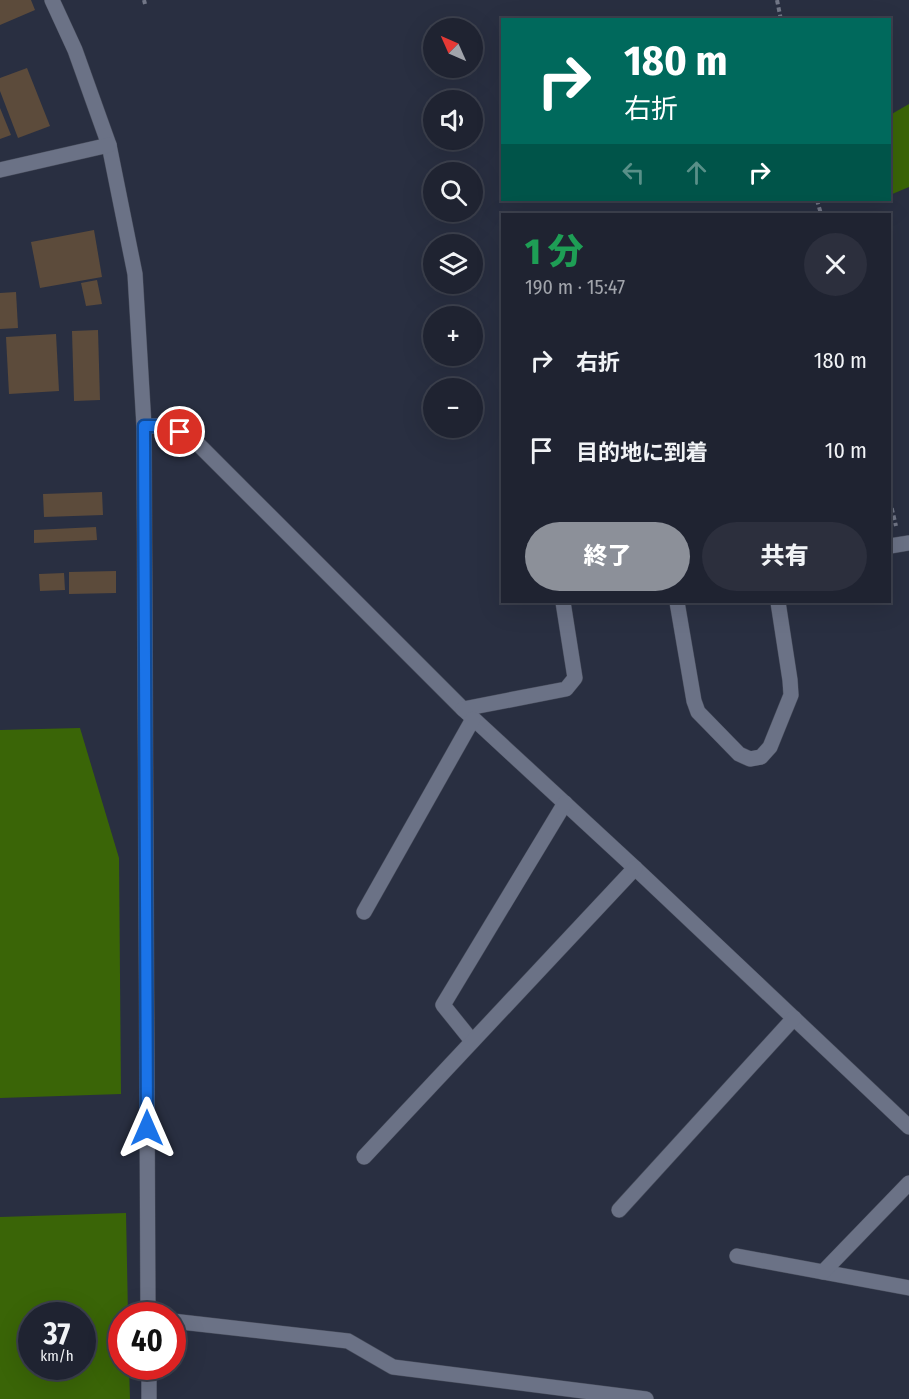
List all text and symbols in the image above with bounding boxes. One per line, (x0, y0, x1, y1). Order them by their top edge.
north arrow (423, 18, 483, 78)
map controls (423, 18, 483, 438)
text: 180 m (624, 36, 728, 86)
icon: right (525, 42, 603, 120)
button: sound (423, 90, 483, 150)
text: 右折 (624, 93, 678, 125)
icon: left (617, 156, 650, 189)
icon: ahead (680, 156, 713, 189)
icon: right (743, 156, 776, 189)
button: search (423, 162, 483, 222)
text: 1 分 (525, 230, 584, 274)
button: close (804, 233, 867, 296)
button: layers (423, 234, 483, 294)
text: 190 m · 15:47 (525, 275, 625, 299)
button: + (423, 306, 483, 366)
icon: right (525, 344, 558, 377)
text: 180 m (814, 347, 867, 374)
text: 右折 (576, 349, 620, 376)
button: − (423, 378, 483, 438)
pin (154, 406, 205, 457)
icon: arrive (163, 415, 196, 448)
icon: arrive (525, 434, 558, 467)
text: 10 m (825, 437, 867, 464)
text: 目的地に到着 (576, 439, 708, 466)
button: 終了 (525, 522, 690, 591)
button: 共有 (702, 522, 867, 591)
position arrow (115, 1096, 179, 1160)
speed limit sign: 40 (108, 1302, 186, 1380)
text: 37 (44, 1316, 70, 1352)
text: km/h (40, 1347, 74, 1365)

